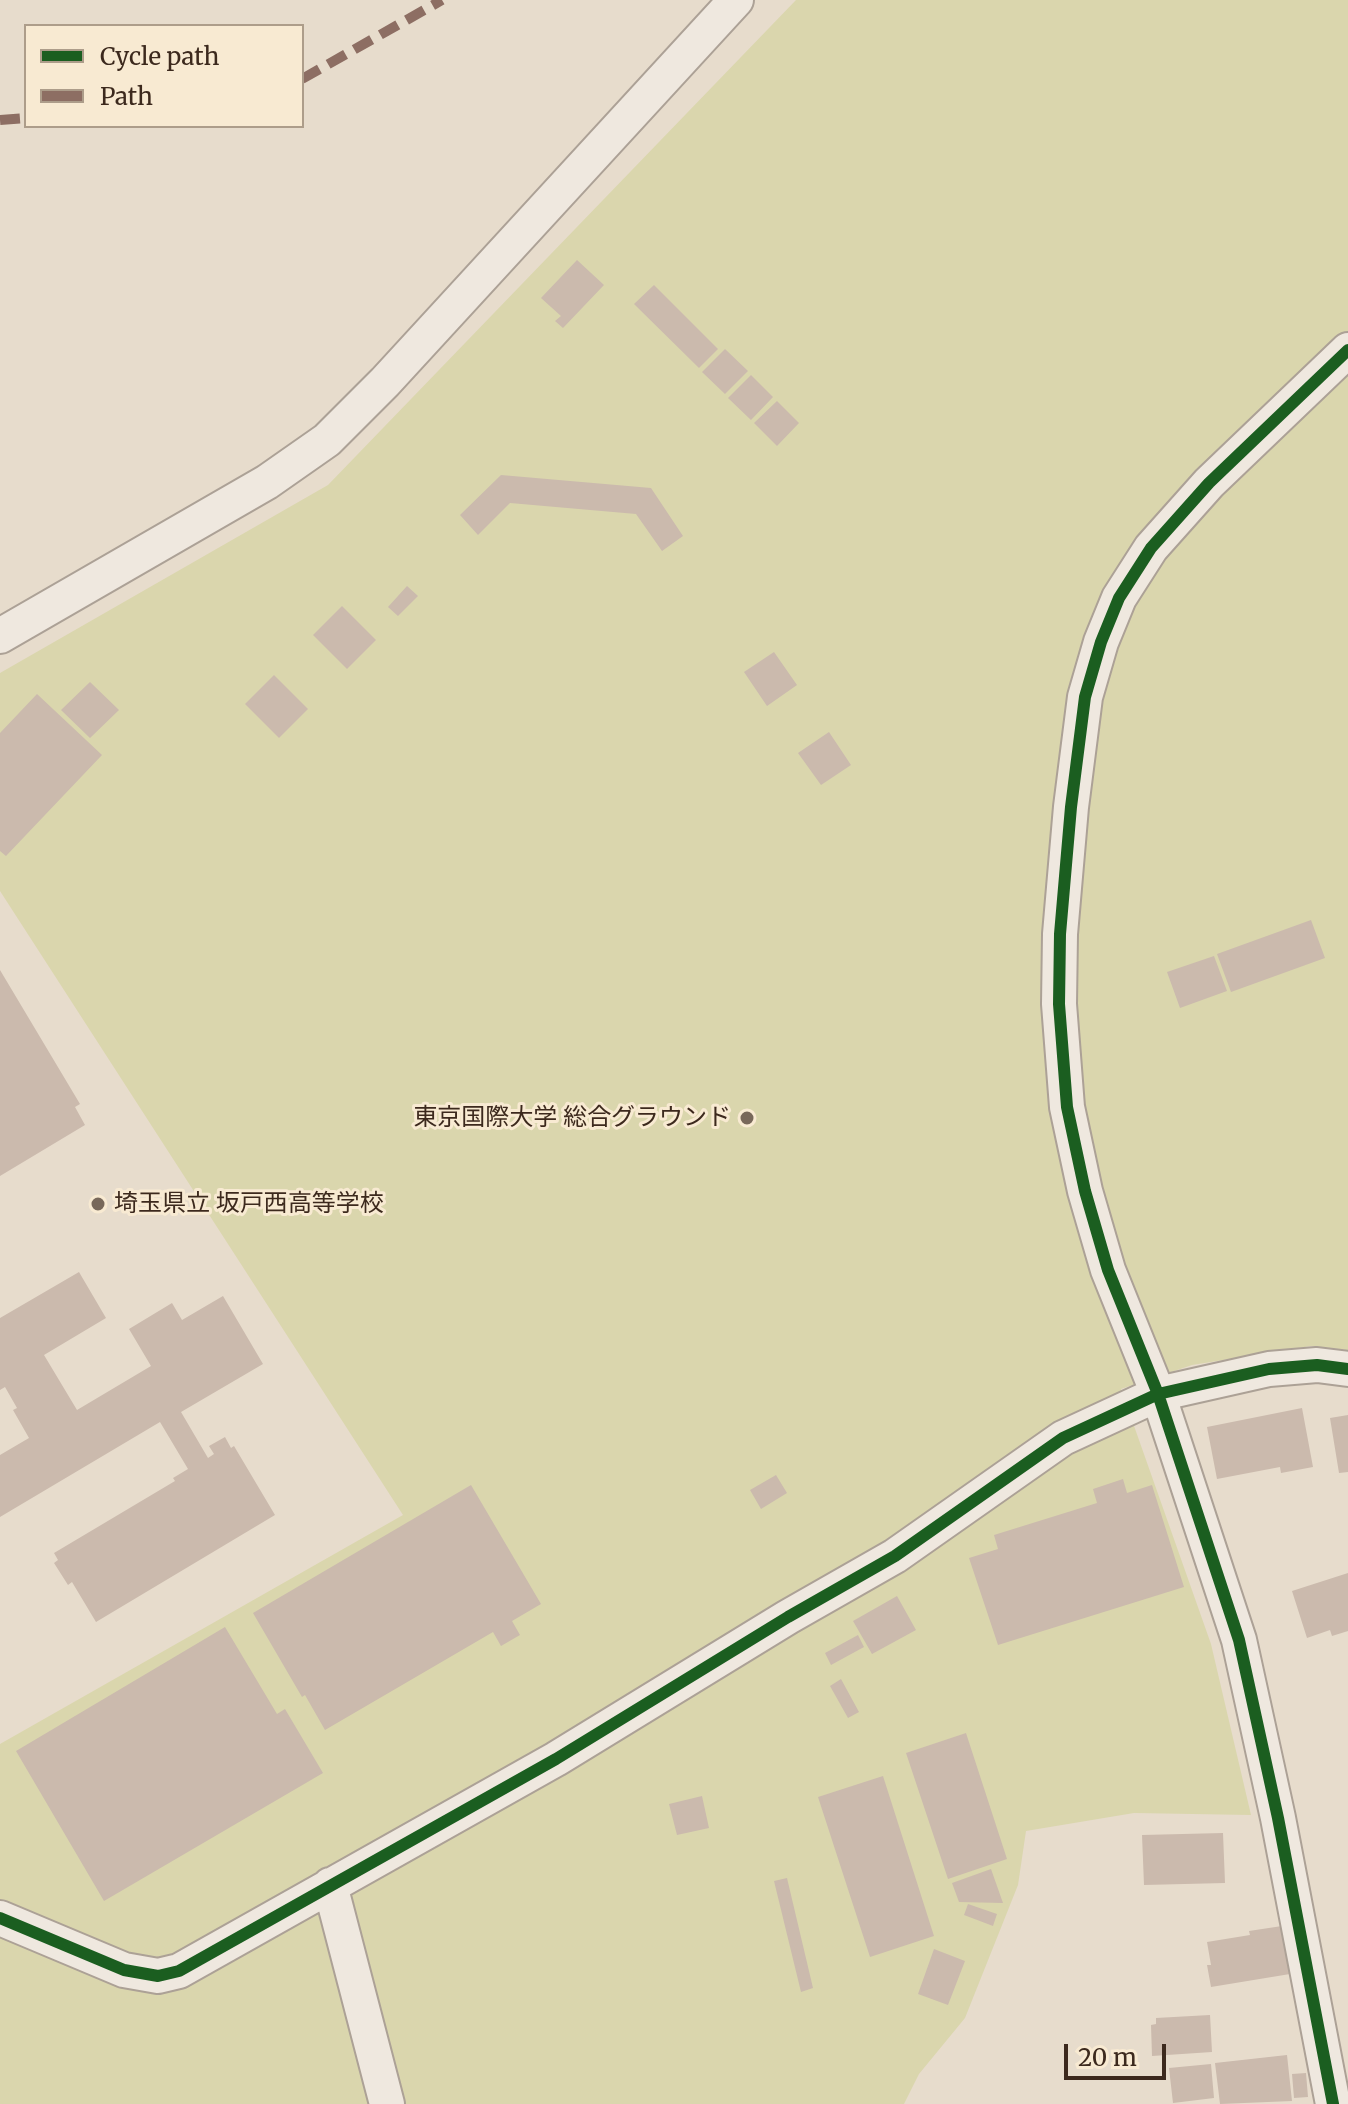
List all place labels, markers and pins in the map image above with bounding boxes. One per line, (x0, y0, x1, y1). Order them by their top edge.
place label: 東京国際大学 総合グラウンド (413, 1104, 731, 1132)
marker: 東京国際大学 総合グラウンド (738, 1109, 756, 1127)
place label: 埼玉県立 坂戸西高等学校 (114, 1190, 384, 1218)
marker: 埼玉県立 坂戸西高等学校 (89, 1195, 107, 1213)

